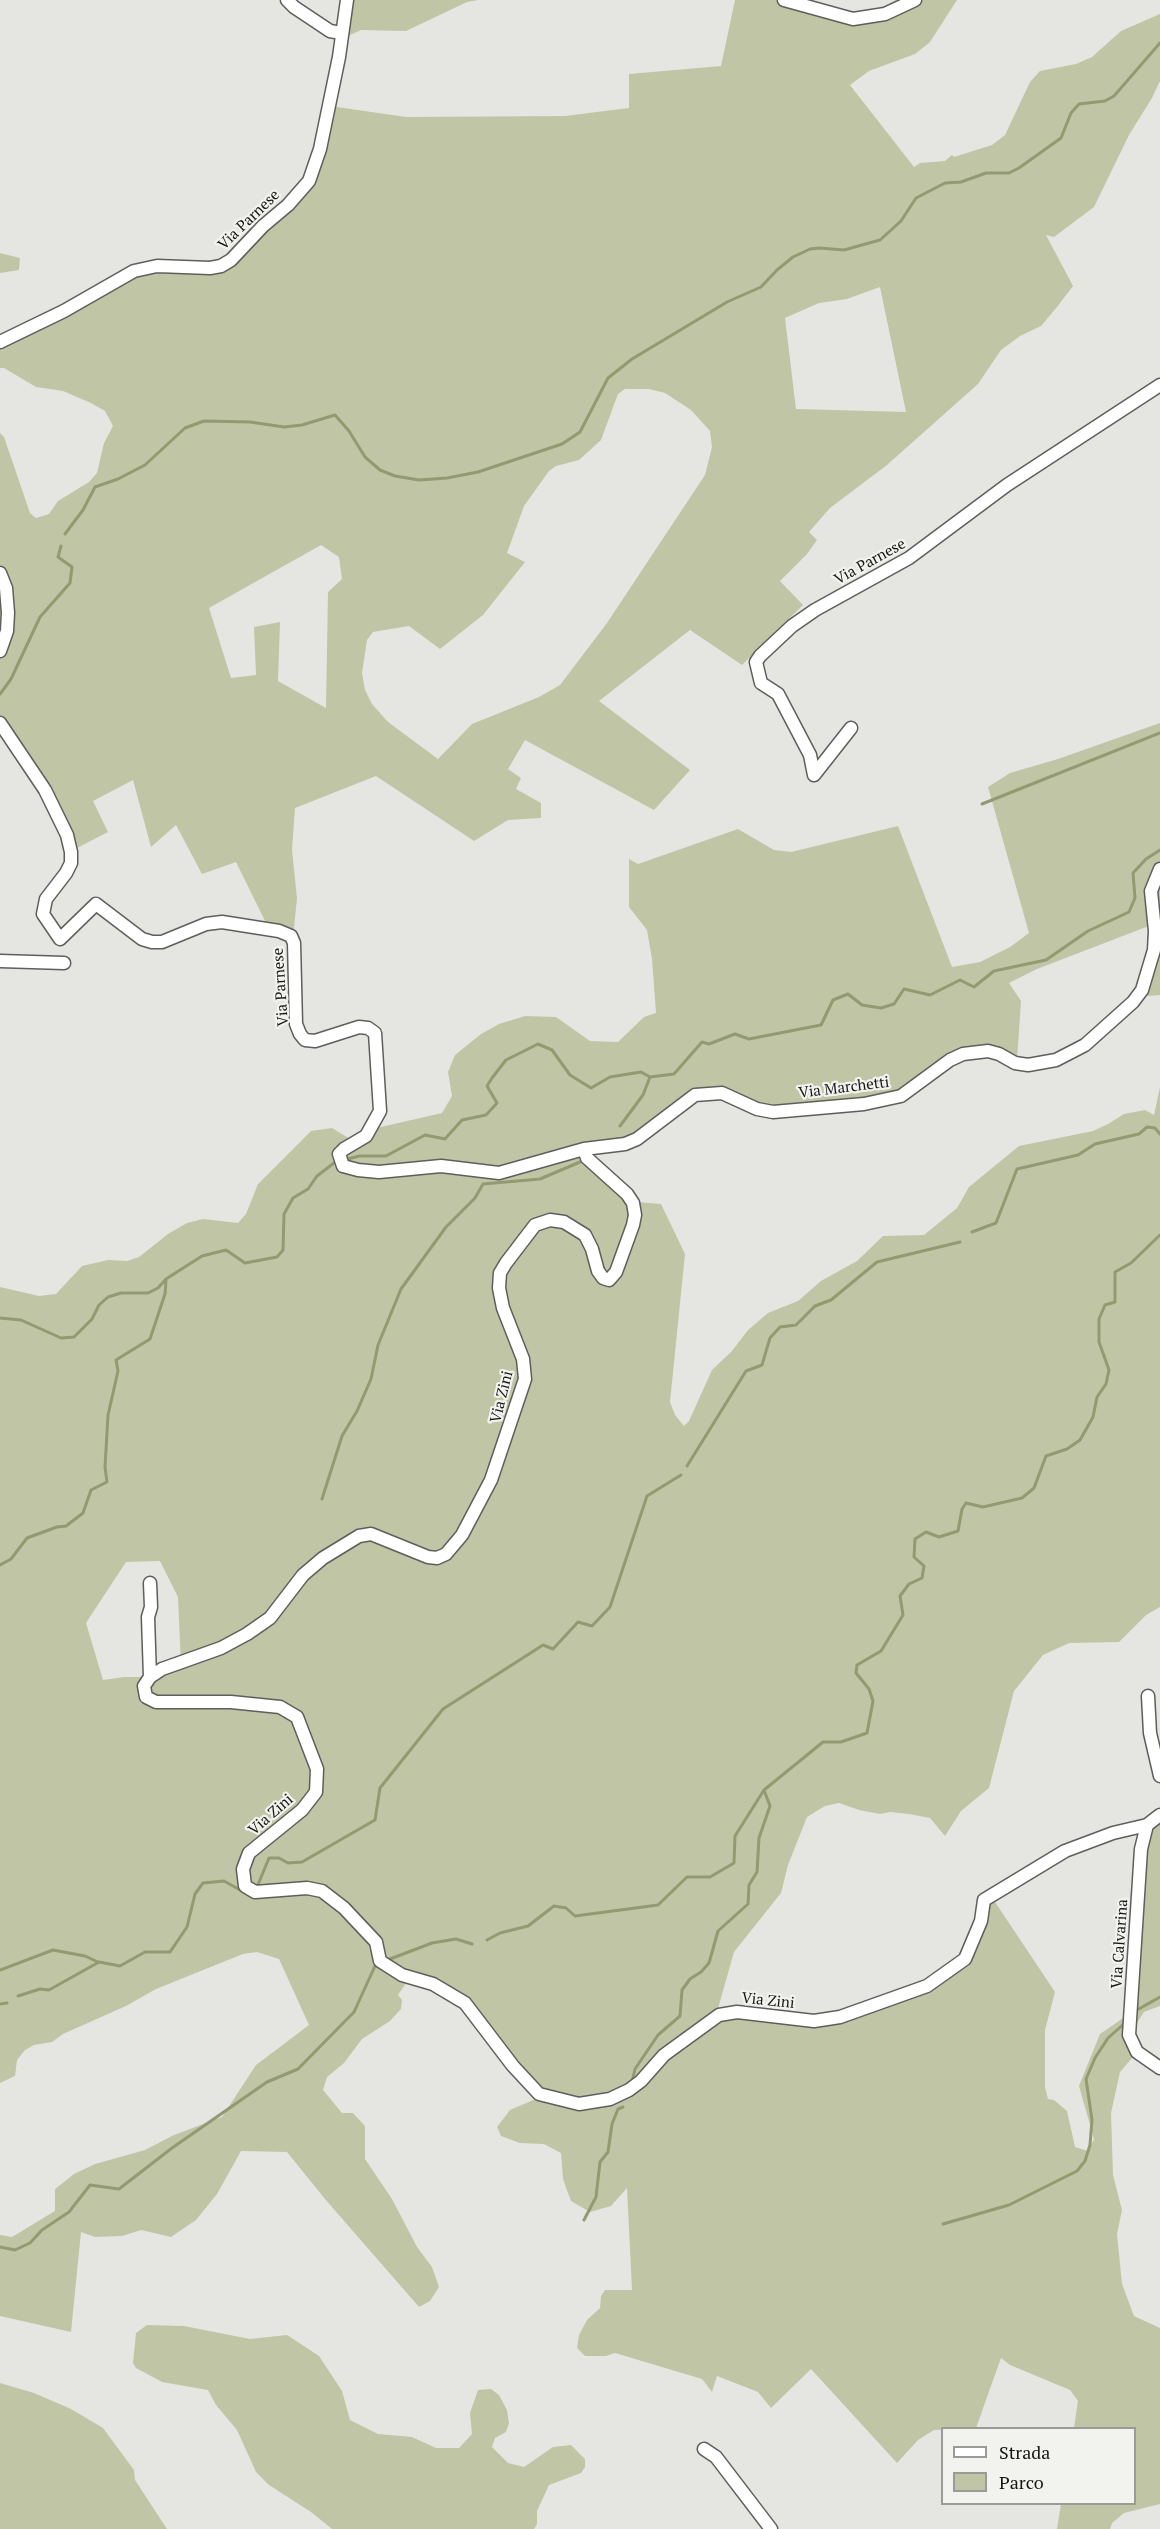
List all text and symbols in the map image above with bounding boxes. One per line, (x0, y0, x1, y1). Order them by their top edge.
street label: Via Parnese (214, 186, 284, 254)
street label: Via Parnese (831, 535, 909, 589)
street label: Via Parnese (269, 947, 293, 1027)
street label: Via Marchetti (798, 1074, 890, 1102)
street label: Via Zini (487, 1369, 517, 1425)
street label: Via Zini (245, 1791, 297, 1839)
street label: Via Calvarina (1108, 1899, 1132, 1989)
street label: Via Zini (741, 1989, 795, 2013)
legend (941, 2427, 1136, 2505)
text: Strada (999, 2440, 1050, 2464)
text: Parco (999, 2470, 1044, 2494)

